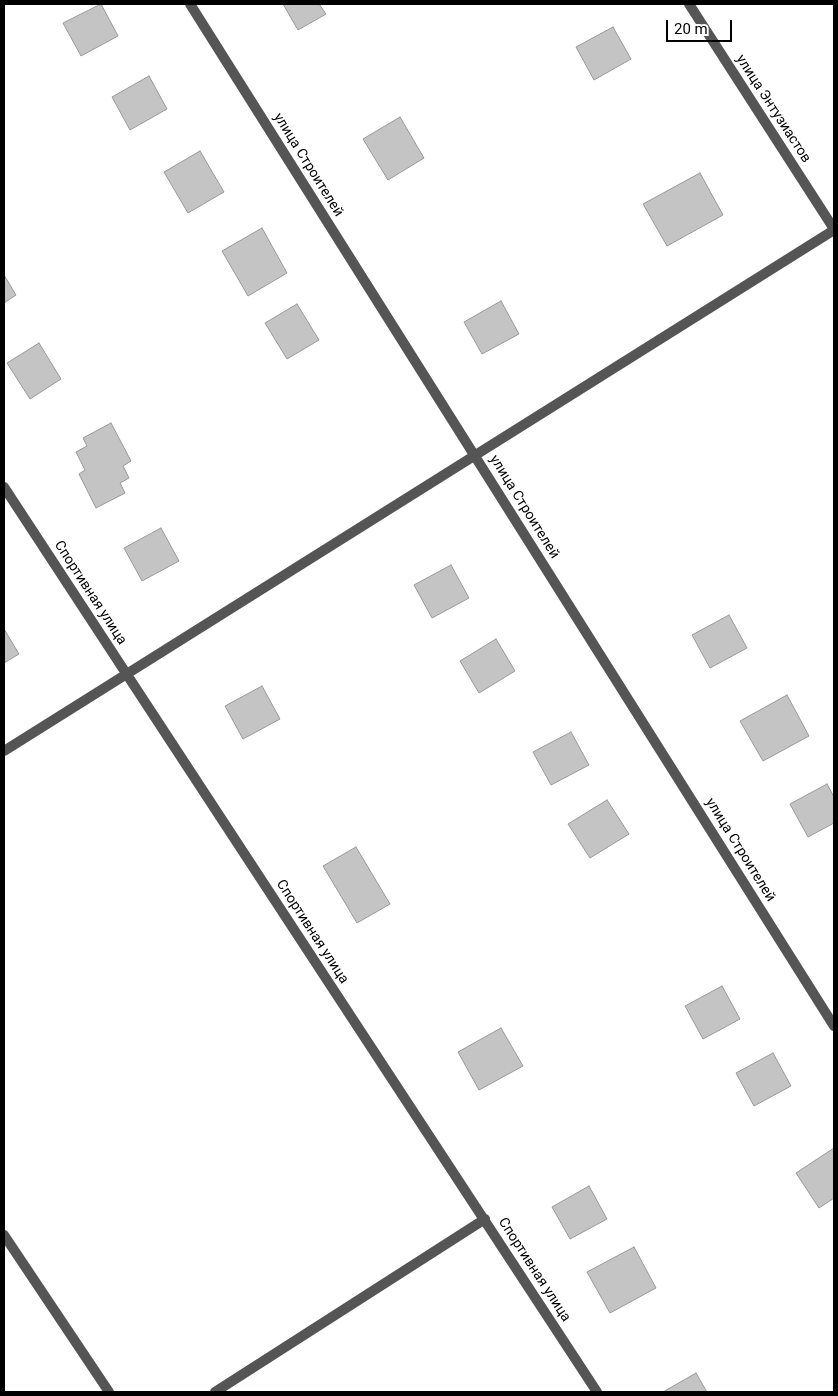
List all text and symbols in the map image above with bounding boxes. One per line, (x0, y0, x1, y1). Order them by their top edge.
scale bar (668, 10, 734, 42)
text: 20 m (674, 20, 708, 38)
street label: улица Энтузиастов (732, 52, 814, 166)
street label: улица Строителей (269, 110, 347, 220)
street label: улица Строителей (485, 452, 563, 562)
street label: Спортивная улица (50, 538, 130, 648)
street label: улица Строителей (701, 795, 779, 905)
street label: Спортивная улица (272, 877, 352, 987)
street label: Спортивная улица (494, 1215, 574, 1325)

